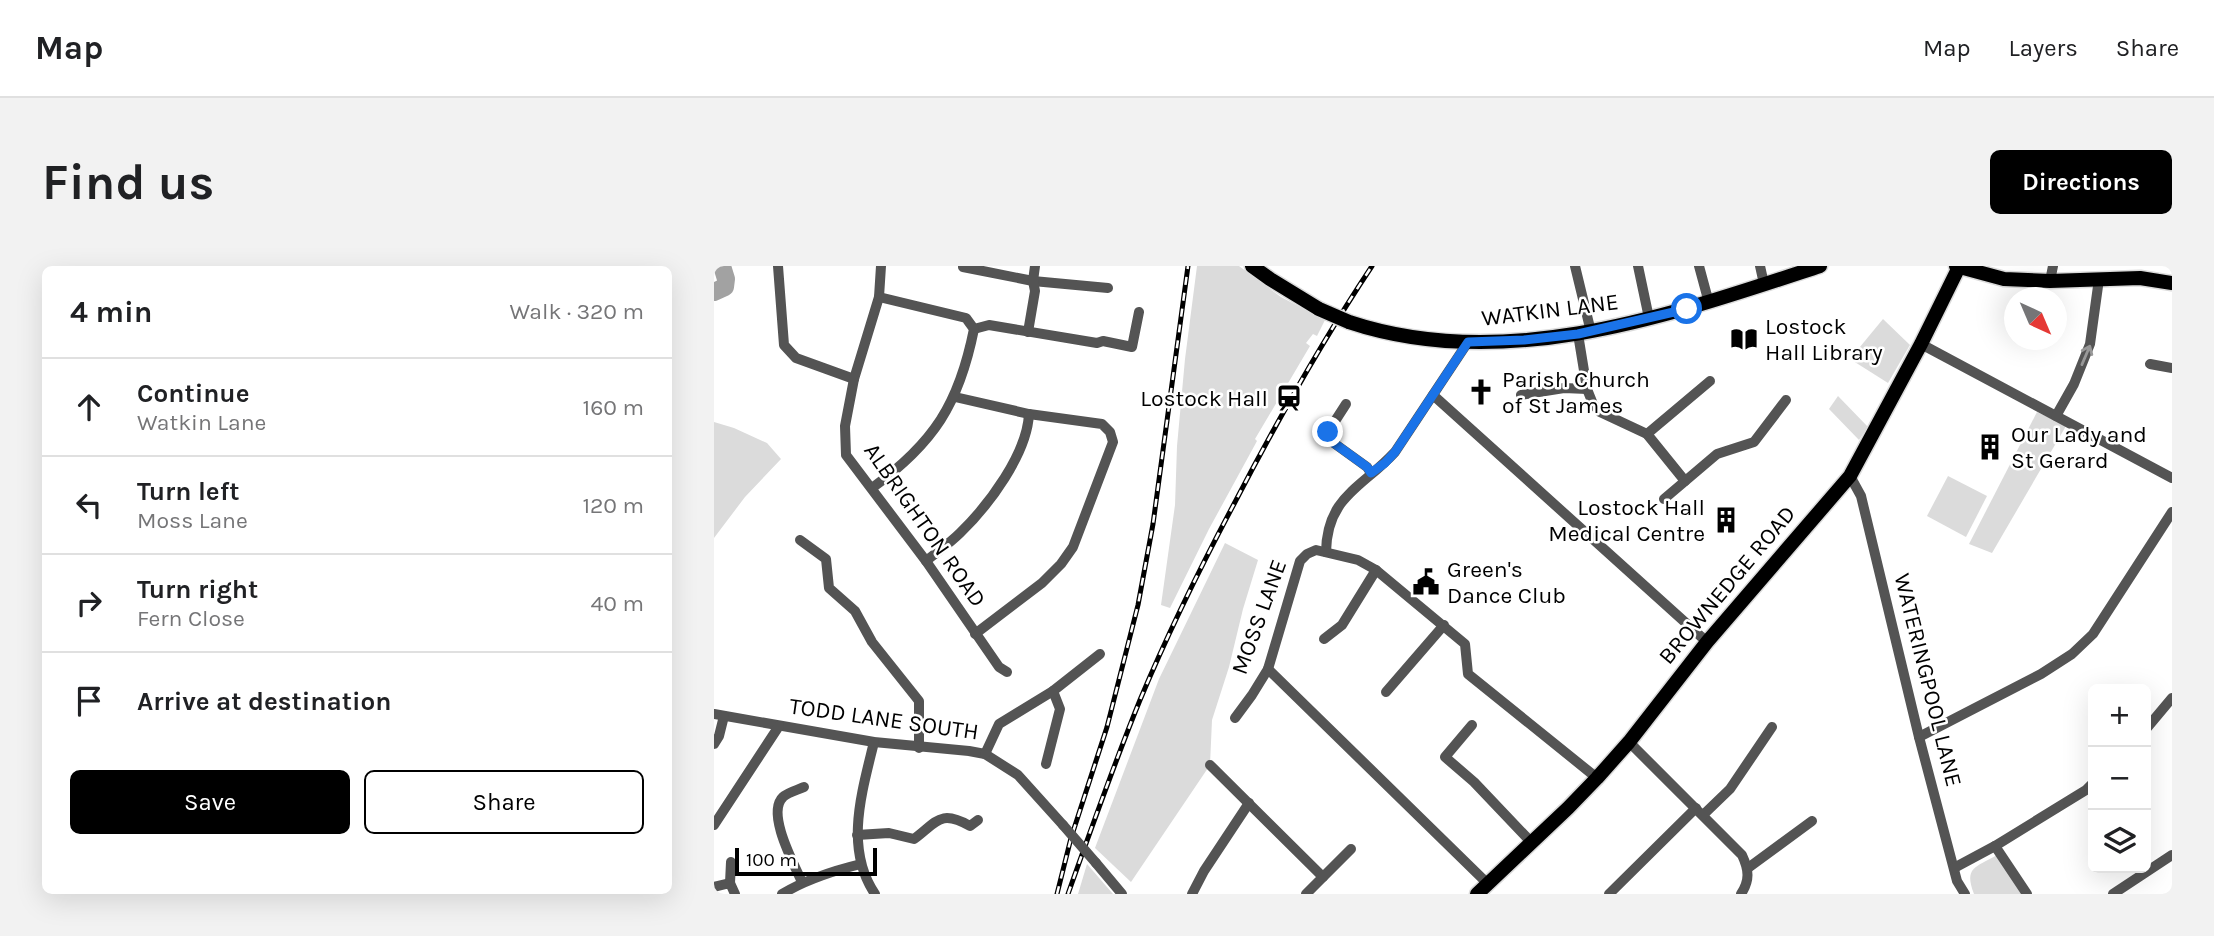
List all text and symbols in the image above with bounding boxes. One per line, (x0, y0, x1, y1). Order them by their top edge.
text: Map (35, 29, 103, 67)
text: Map (1923, 34, 1971, 62)
text: Layers (2009, 34, 2078, 62)
text: Share (2116, 34, 2179, 62)
button: Directions (1990, 150, 2172, 214)
text: Find us (42, 154, 214, 211)
north arrow (2004, 287, 2067, 350)
street label: WATKIN LANE (1480, 288, 1620, 332)
route start (1671, 293, 1702, 324)
text: 4 min (70, 294, 152, 330)
text: Walk · 320 m (510, 298, 644, 325)
place label: Lostock Hall Library (1765, 313, 1883, 366)
library icon: Lostock Hall Library (1729, 324, 1759, 354)
one-way arrow (2080, 345, 2093, 367)
place label: Parish Church of St James (1502, 366, 1650, 419)
church icon: Parish Church of St James (1466, 377, 1496, 407)
text: Continue (137, 378, 249, 409)
station icon: Lostock Hall (1274, 383, 1304, 413)
place label: Lostock Hall (1140, 385, 1268, 412)
icon: ahead (70, 388, 108, 426)
text: 160 m (583, 394, 644, 421)
text: Watkin Lane (137, 409, 266, 436)
route end (1312, 416, 1343, 447)
place label: Our Lady and St Gerard (2011, 421, 2147, 474)
building icon: Our Lady and St Gerard (1975, 432, 2005, 462)
street label: ALBRIGHTON ROAD (858, 438, 992, 612)
text: Turn left (137, 476, 239, 507)
icon: left (70, 486, 108, 524)
text: 120 m (582, 492, 644, 519)
place label: Lostock Hall Medical Centre (1548, 494, 1705, 547)
street label: BROWNEDGE ROAD (1653, 500, 1801, 670)
building icon: Lostock Hall Medical Centre (1711, 505, 1741, 535)
text: Moss Lane (137, 507, 248, 534)
street label: MOSS LANE (1226, 556, 1292, 678)
place label: Green's Dance Club (1447, 556, 1566, 609)
public building icon: Green's Dance Club (1411, 567, 1441, 597)
street label: WATERINGPOOL LANE (1888, 571, 1968, 789)
text: Turn right (137, 574, 258, 605)
icon: right (70, 584, 108, 622)
text: 40 m (591, 590, 644, 617)
text: Fern Close (137, 605, 245, 632)
icon: arrive (70, 682, 108, 720)
map controls (2088, 684, 2151, 873)
button: + (2088, 684, 2151, 747)
text: Arrive at destination (137, 686, 391, 717)
street label: TODD LANE SOUTH (788, 692, 980, 746)
button: − (2088, 747, 2151, 810)
button: Save (70, 770, 350, 834)
button: Share (364, 770, 644, 834)
button: layers (2088, 810, 2151, 873)
scale bar (735, 845, 877, 877)
text: 100 m (746, 849, 797, 871)

